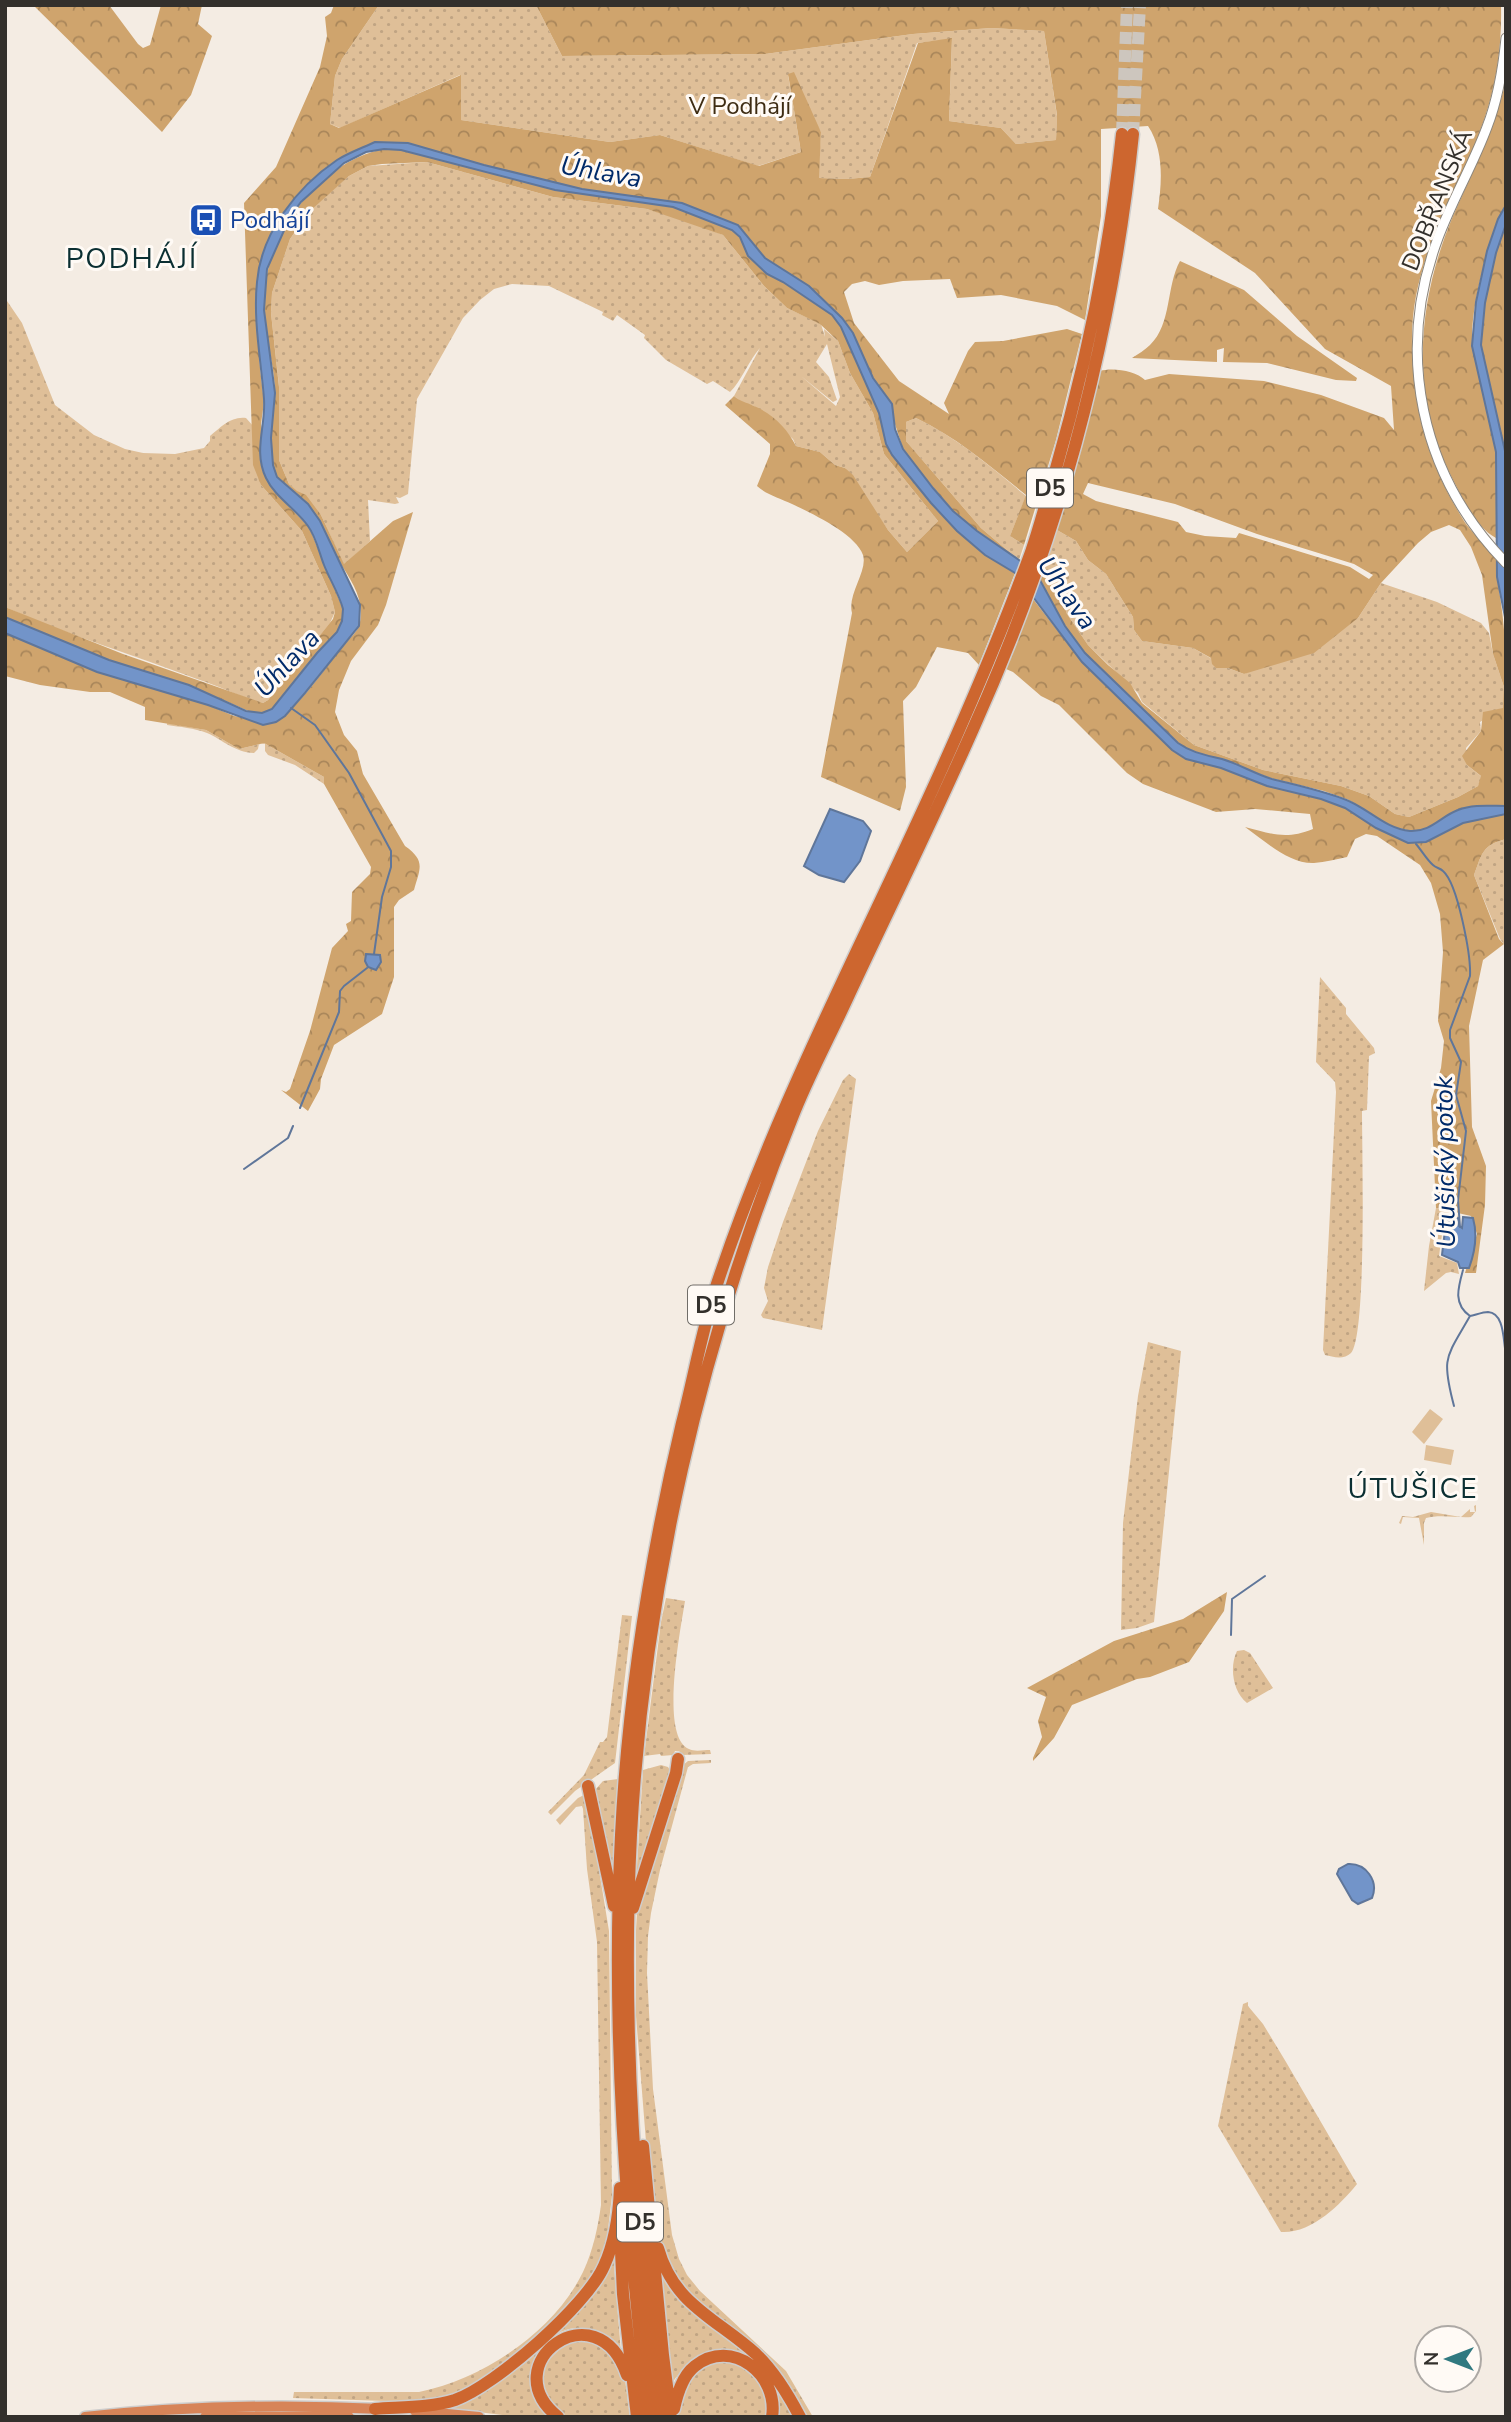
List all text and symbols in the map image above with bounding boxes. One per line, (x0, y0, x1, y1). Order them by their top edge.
park label: V Podhájí (688, 90, 793, 122)
street label: DOBŘANSKÁ (1394, 124, 1480, 276)
water label: Úhlava (558, 148, 644, 196)
bus stop icon: Podhájí (187, 201, 225, 239)
place label: Podhájí (230, 204, 311, 236)
district label: PODHÁJÍ (66, 240, 198, 278)
road number: D5 (1027, 468, 1073, 508)
water label: Úhlava (1029, 549, 1105, 637)
water label: Úhlava (246, 621, 328, 705)
water label: Útušický potok (1426, 1075, 1464, 1248)
road number: D5 (688, 1286, 734, 1324)
district label: ÚTUŠICE (1347, 1470, 1479, 1508)
road number: D5 (617, 2202, 663, 2242)
north arrow (1413, 2324, 1483, 2394)
text: N (1419, 2352, 1445, 2366)

